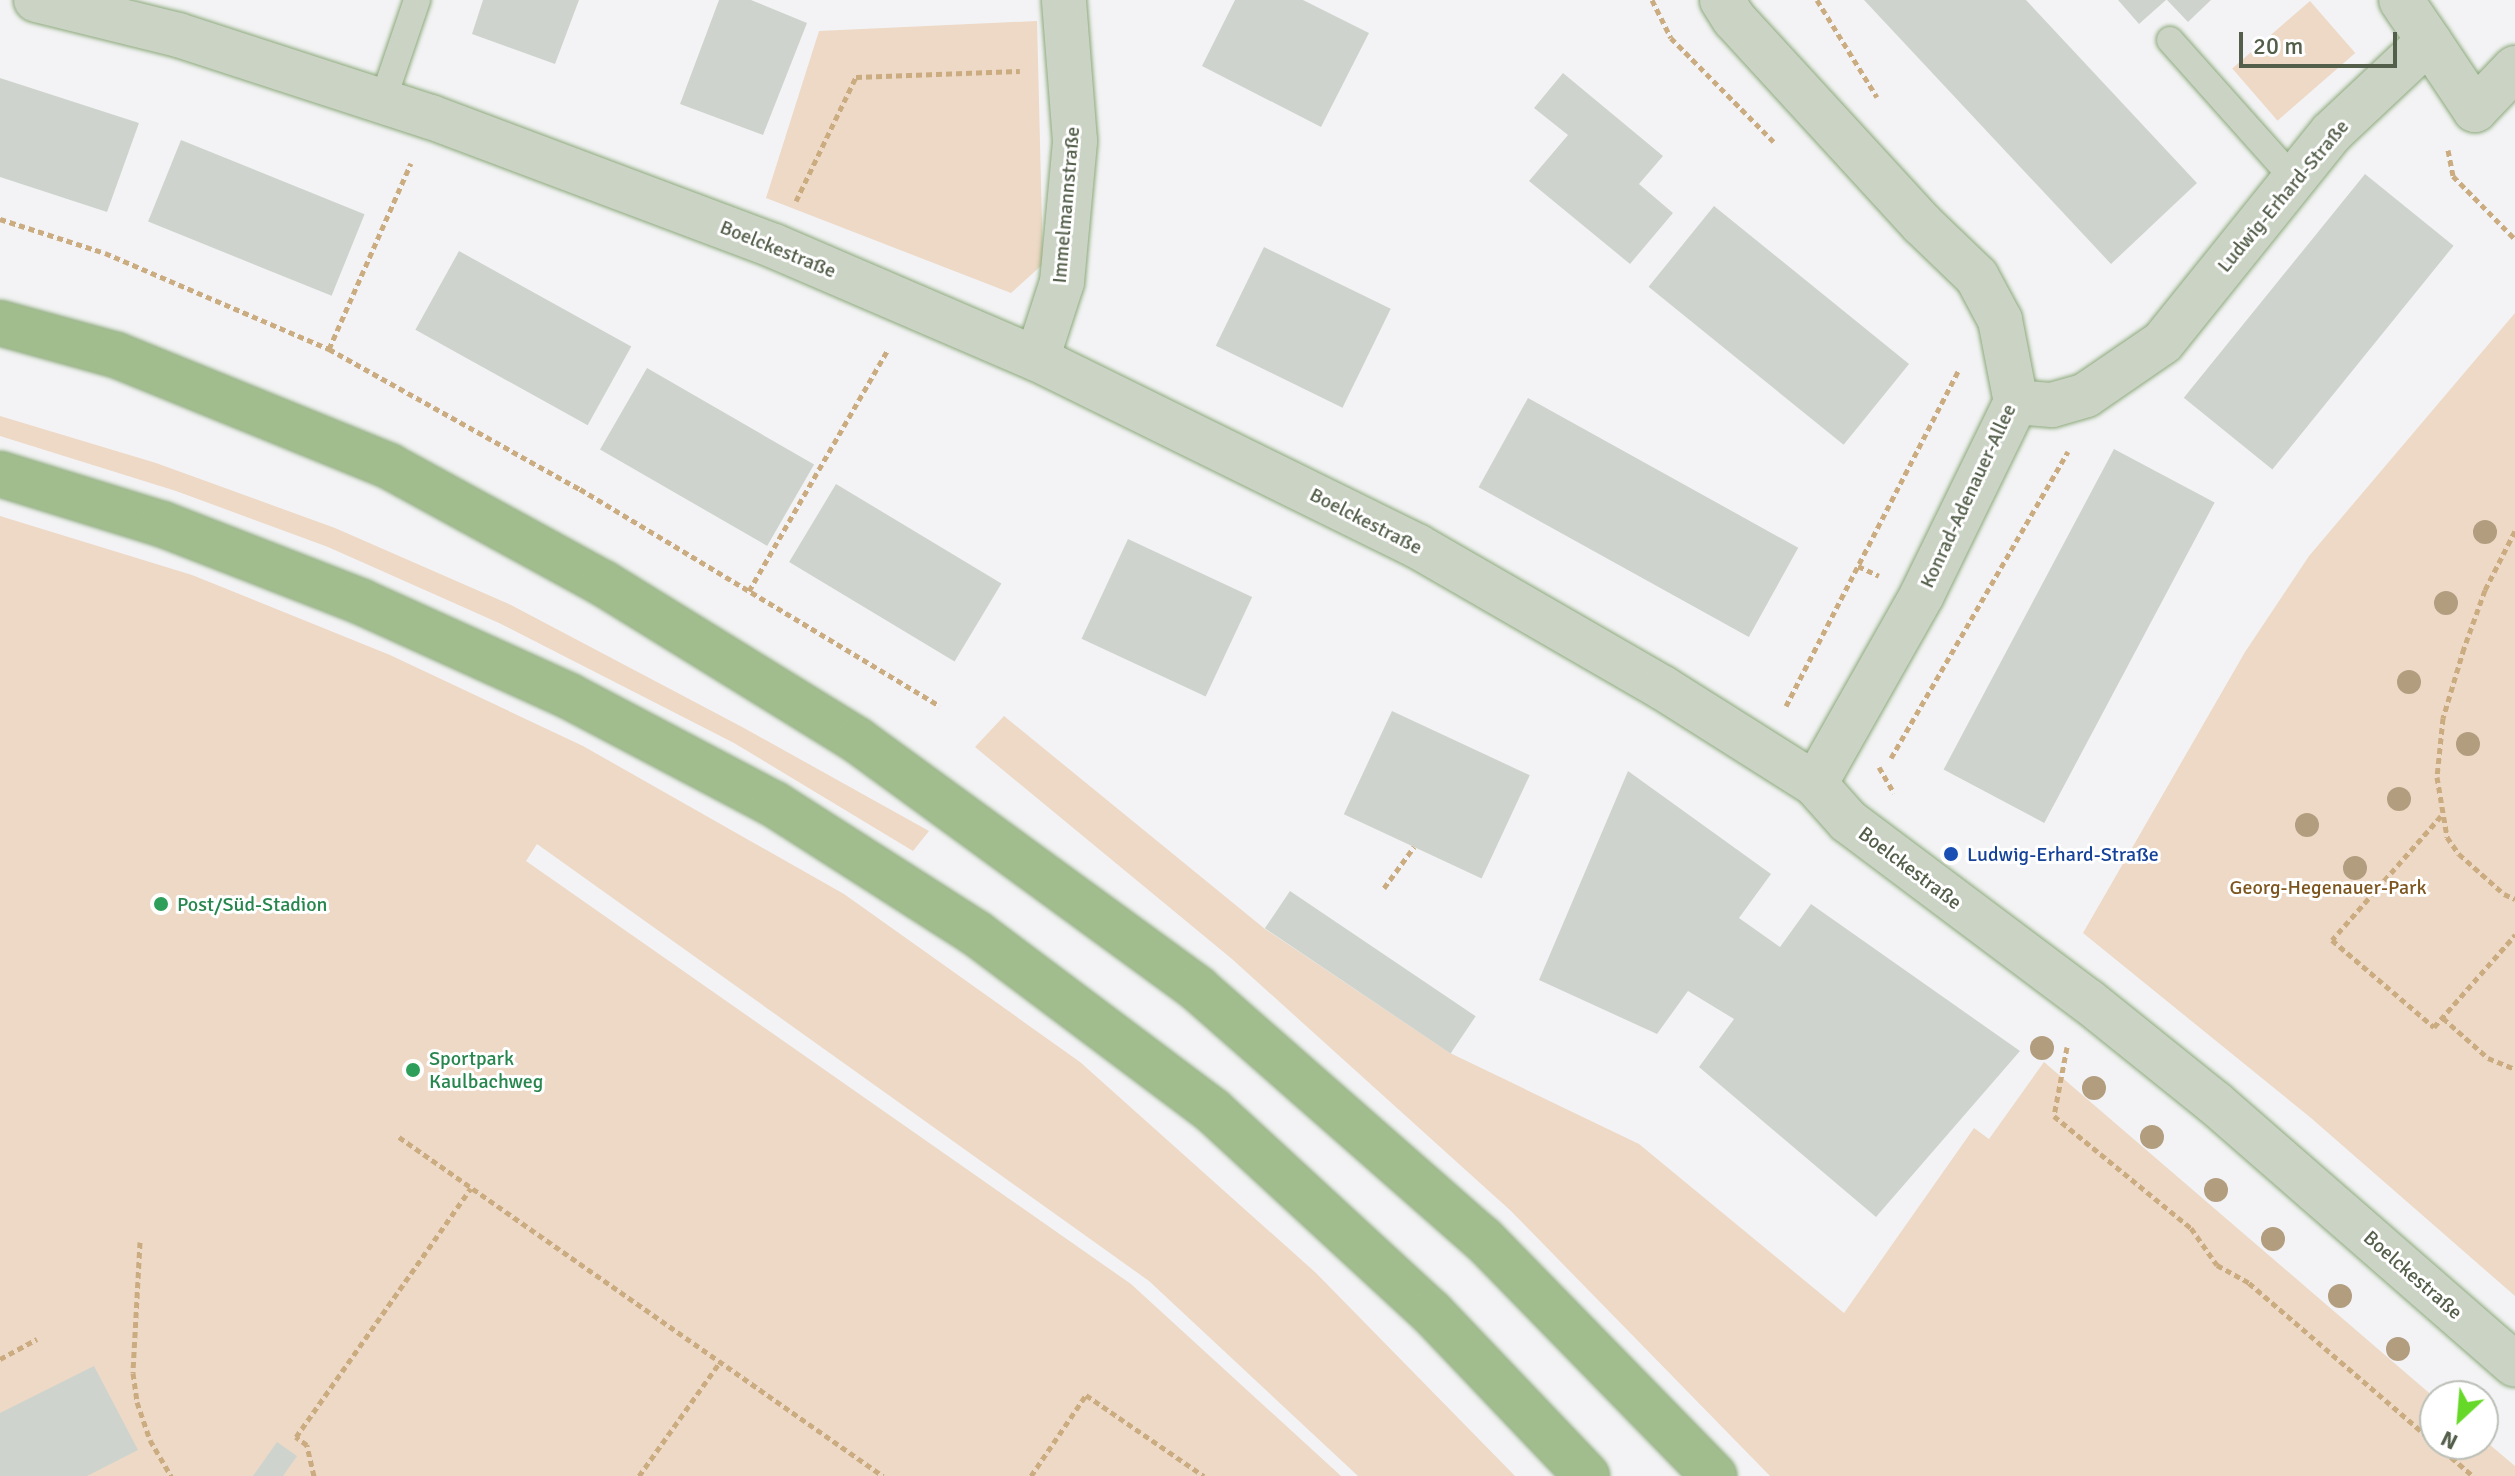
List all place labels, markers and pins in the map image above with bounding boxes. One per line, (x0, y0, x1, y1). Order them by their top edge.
place label: Ludwig-Erhard-Straße (1967, 842, 2159, 866)
marker: Ludwig-Erhard-Straße (1942, 845, 1960, 863)
place label: Post/Süd-Stadion (177, 892, 327, 916)
marker: Post/Süd-Stadion (152, 895, 170, 913)
place label: Sportpark Kaulbachweg (429, 1046, 543, 1093)
marker: Sportpark Kaulbachweg (404, 1061, 422, 1079)

